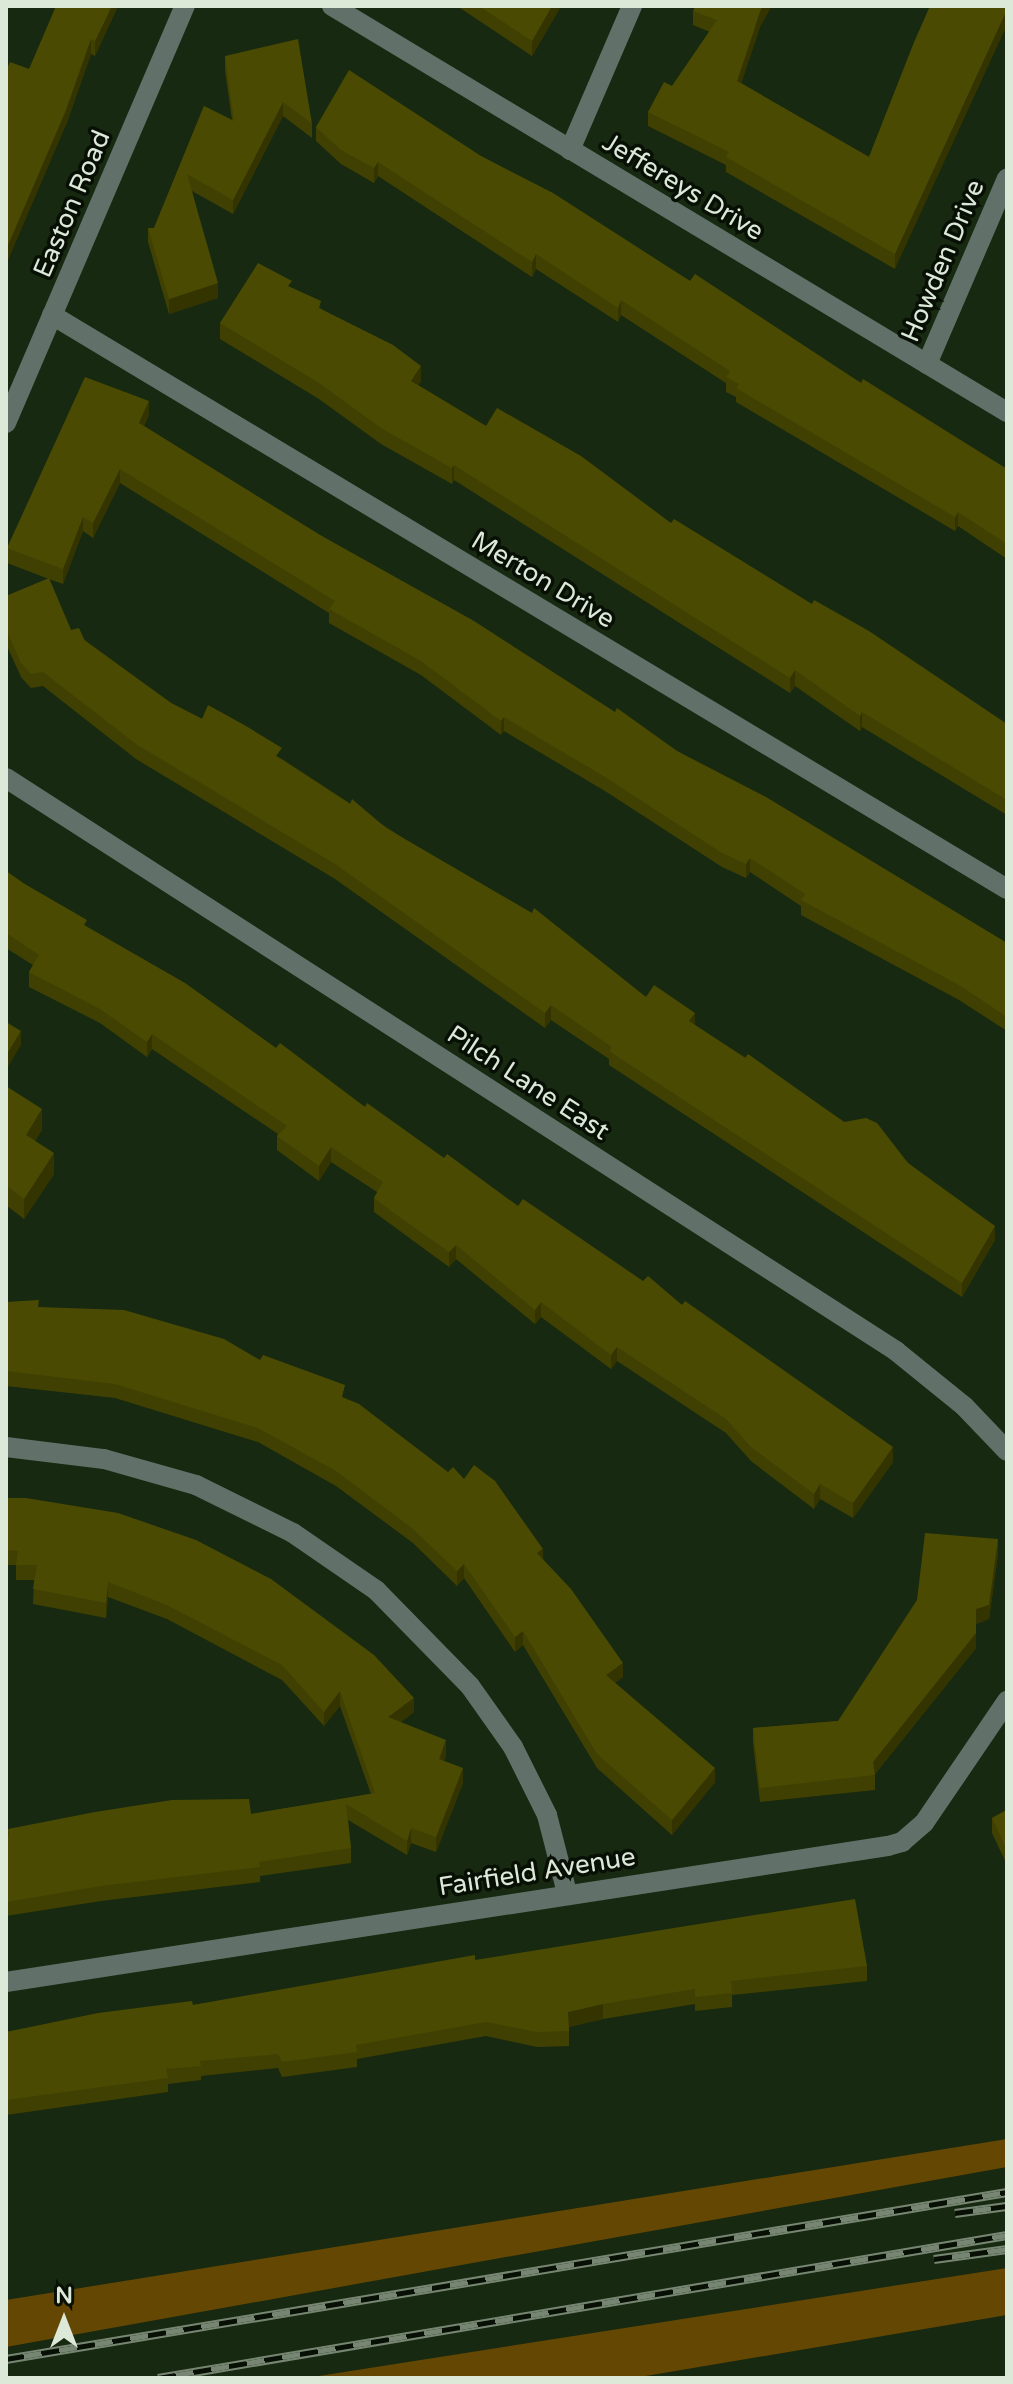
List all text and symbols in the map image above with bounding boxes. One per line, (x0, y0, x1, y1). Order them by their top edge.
street label: Easton Road (27, 126, 117, 282)
street label: Jeffereys Drive (597, 127, 769, 247)
street label: Howden Drive (895, 175, 991, 347)
street label: Merton Drive (466, 525, 620, 635)
street label: Pilch Lane East (441, 1019, 615, 1147)
street label: Fairfield Avenue (436, 1841, 638, 1903)
north arrow (24, 2280, 104, 2360)
text: N (55, 2283, 73, 2309)

